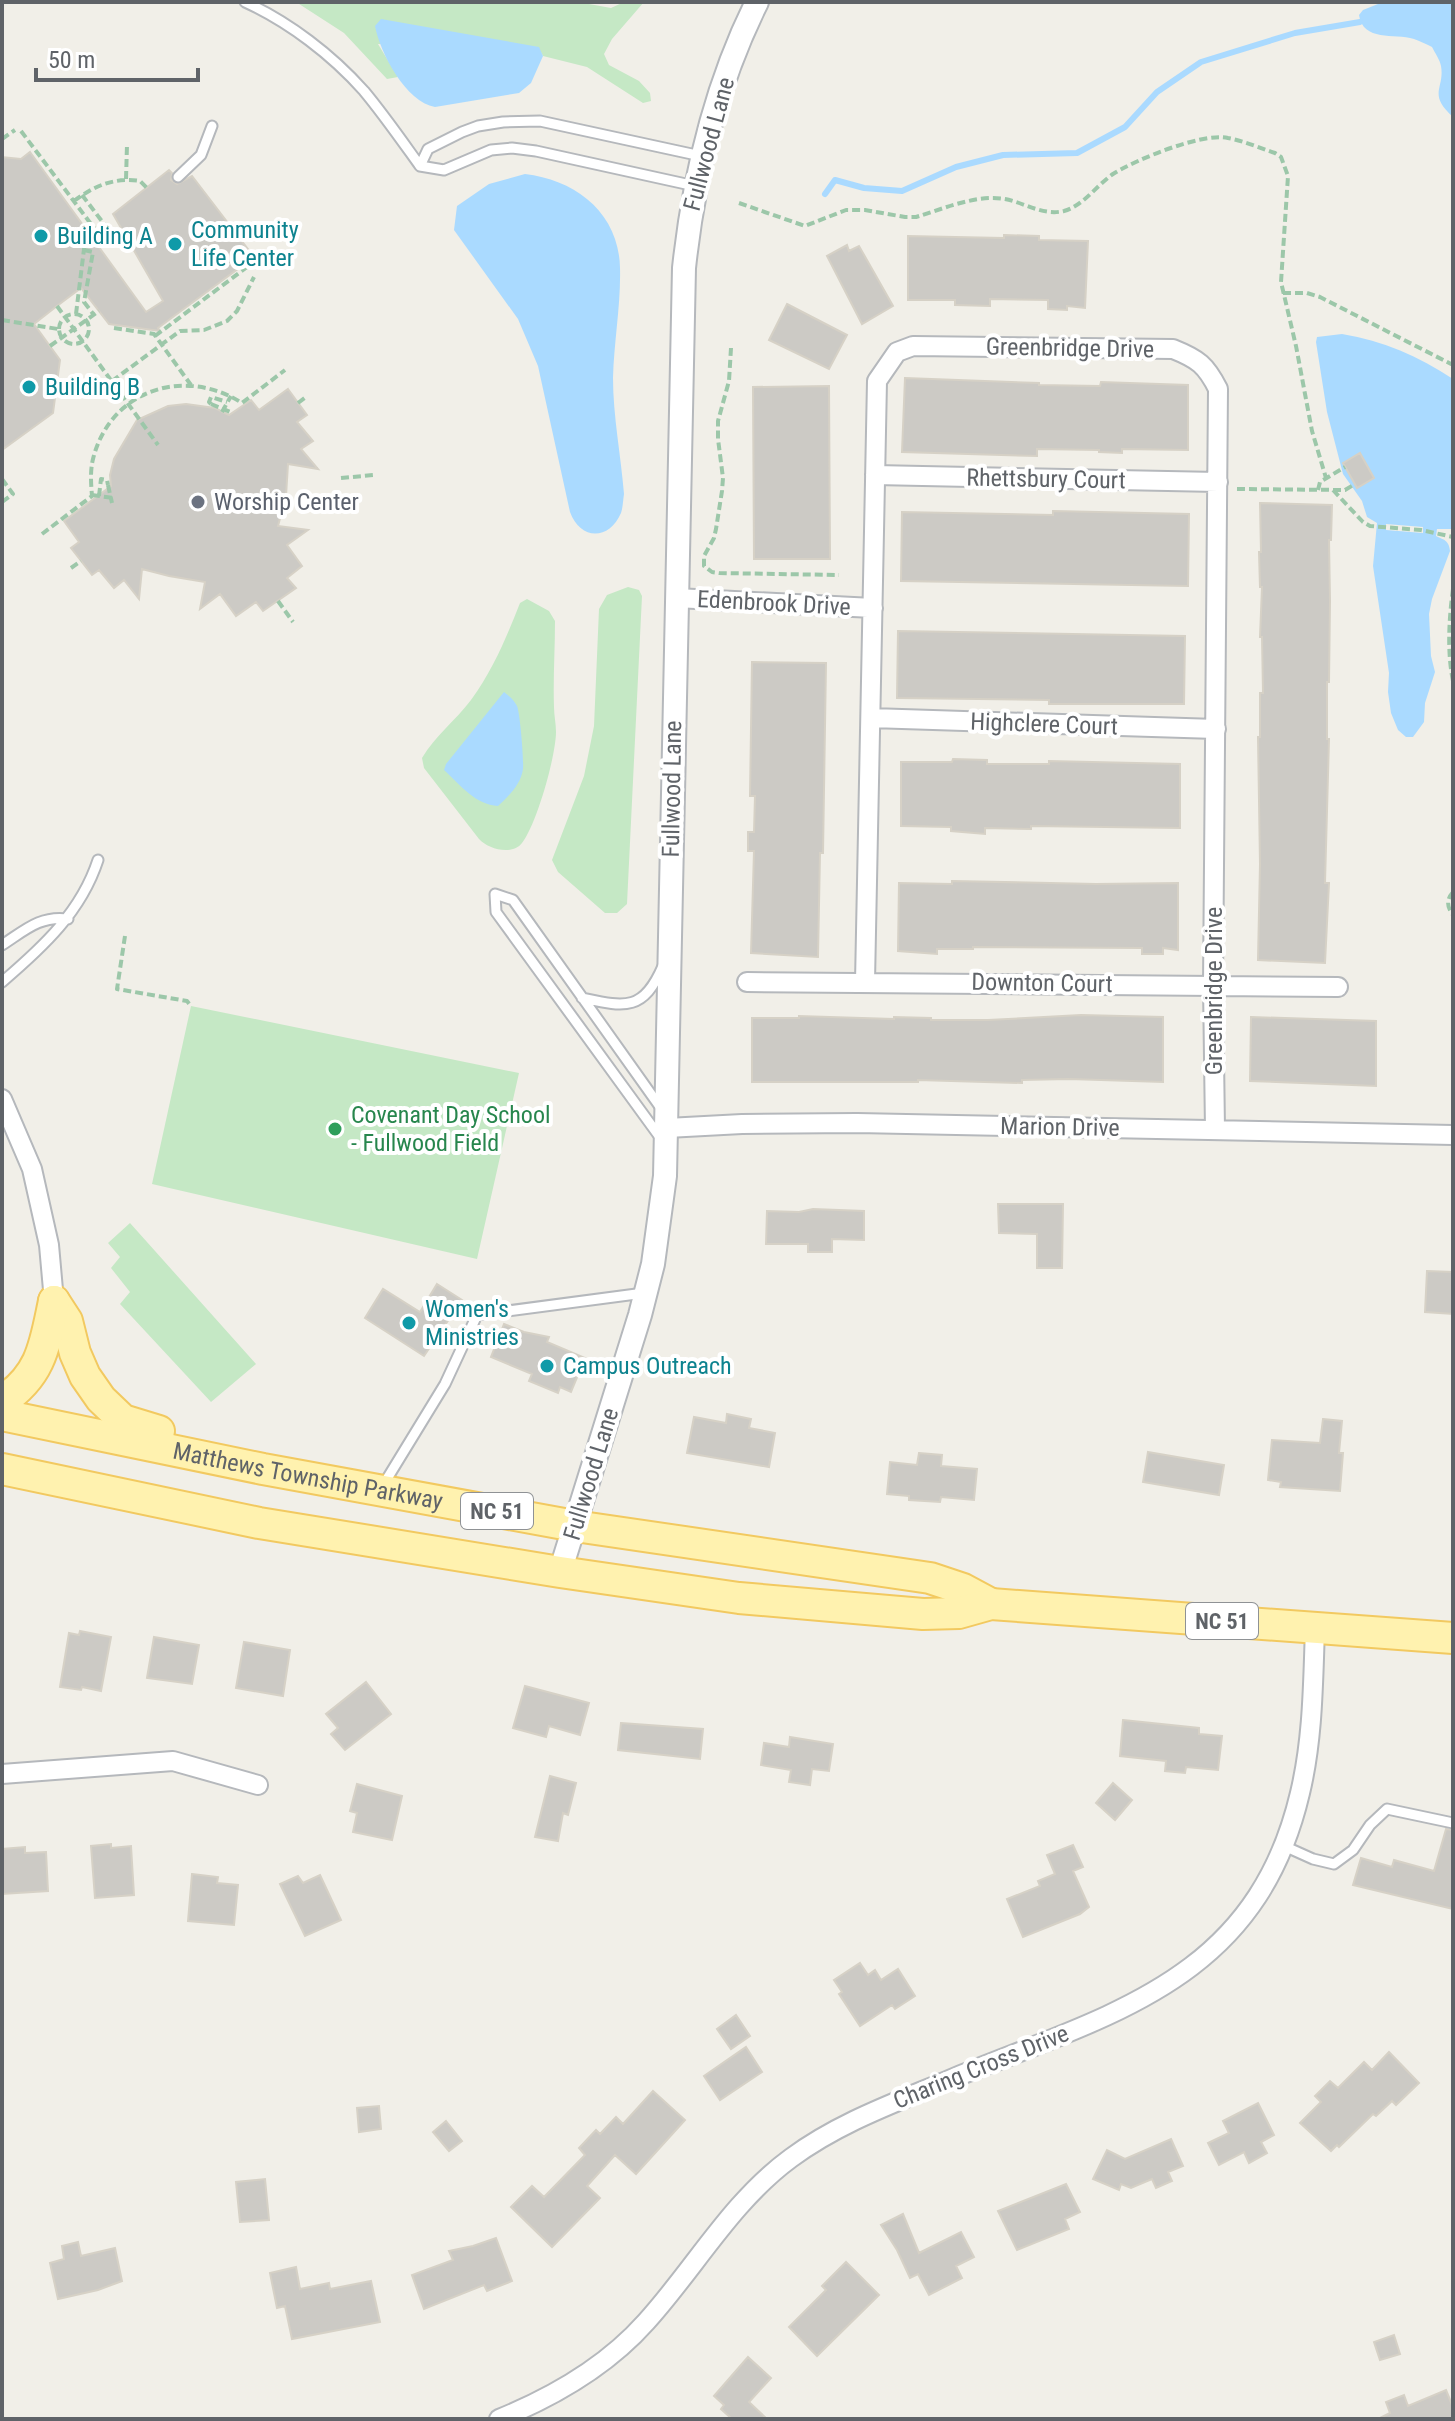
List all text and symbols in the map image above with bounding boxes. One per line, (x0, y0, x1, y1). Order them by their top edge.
scale bar (36, 32, 198, 82)
text: 50 m (48, 46, 95, 74)
street label: Fullwood Lane (678, 74, 740, 214)
place label: Community Life Center (191, 216, 299, 272)
place label: Building A (57, 222, 153, 250)
marker: Building A (32, 227, 50, 245)
marker: Community Life Center (166, 235, 184, 253)
street label: Greenbridge Drive (986, 333, 1154, 363)
place label: Building B (45, 373, 140, 401)
marker: Building B (20, 378, 38, 396)
street label: Rhettsbury Court (966, 464, 1126, 494)
place label: Worship Center (214, 488, 359, 516)
marker: Worship Center (189, 493, 207, 511)
street label: Edenbrook Drive (697, 585, 851, 621)
street label: Highclere Court (970, 707, 1118, 741)
street label: Fullwood Lane (657, 720, 687, 858)
street label: Greenbridge Drive (1200, 907, 1228, 1075)
street label: Downton Court (971, 968, 1113, 998)
place label: Covenant Day School - Fullwood Field (351, 1101, 550, 1157)
street label: Marion Drive (1000, 1112, 1120, 1142)
marker: Covenant Day School - Fullwood Field (326, 1120, 344, 1138)
place label: Women's Ministries (425, 1295, 519, 1351)
marker: Women's Ministries (400, 1314, 418, 1332)
place label: Campus Outreach (563, 1352, 732, 1380)
marker: Campus Outreach (538, 1357, 556, 1375)
street label: Fullwood Lane (558, 1404, 624, 1544)
street label: Matthews Township Parkway (170, 1437, 445, 1516)
road number: NC 51 (461, 1493, 533, 1529)
road number: NC 51 (1186, 1603, 1258, 1639)
street label: Charing Cross Drive (889, 2019, 1073, 2115)

